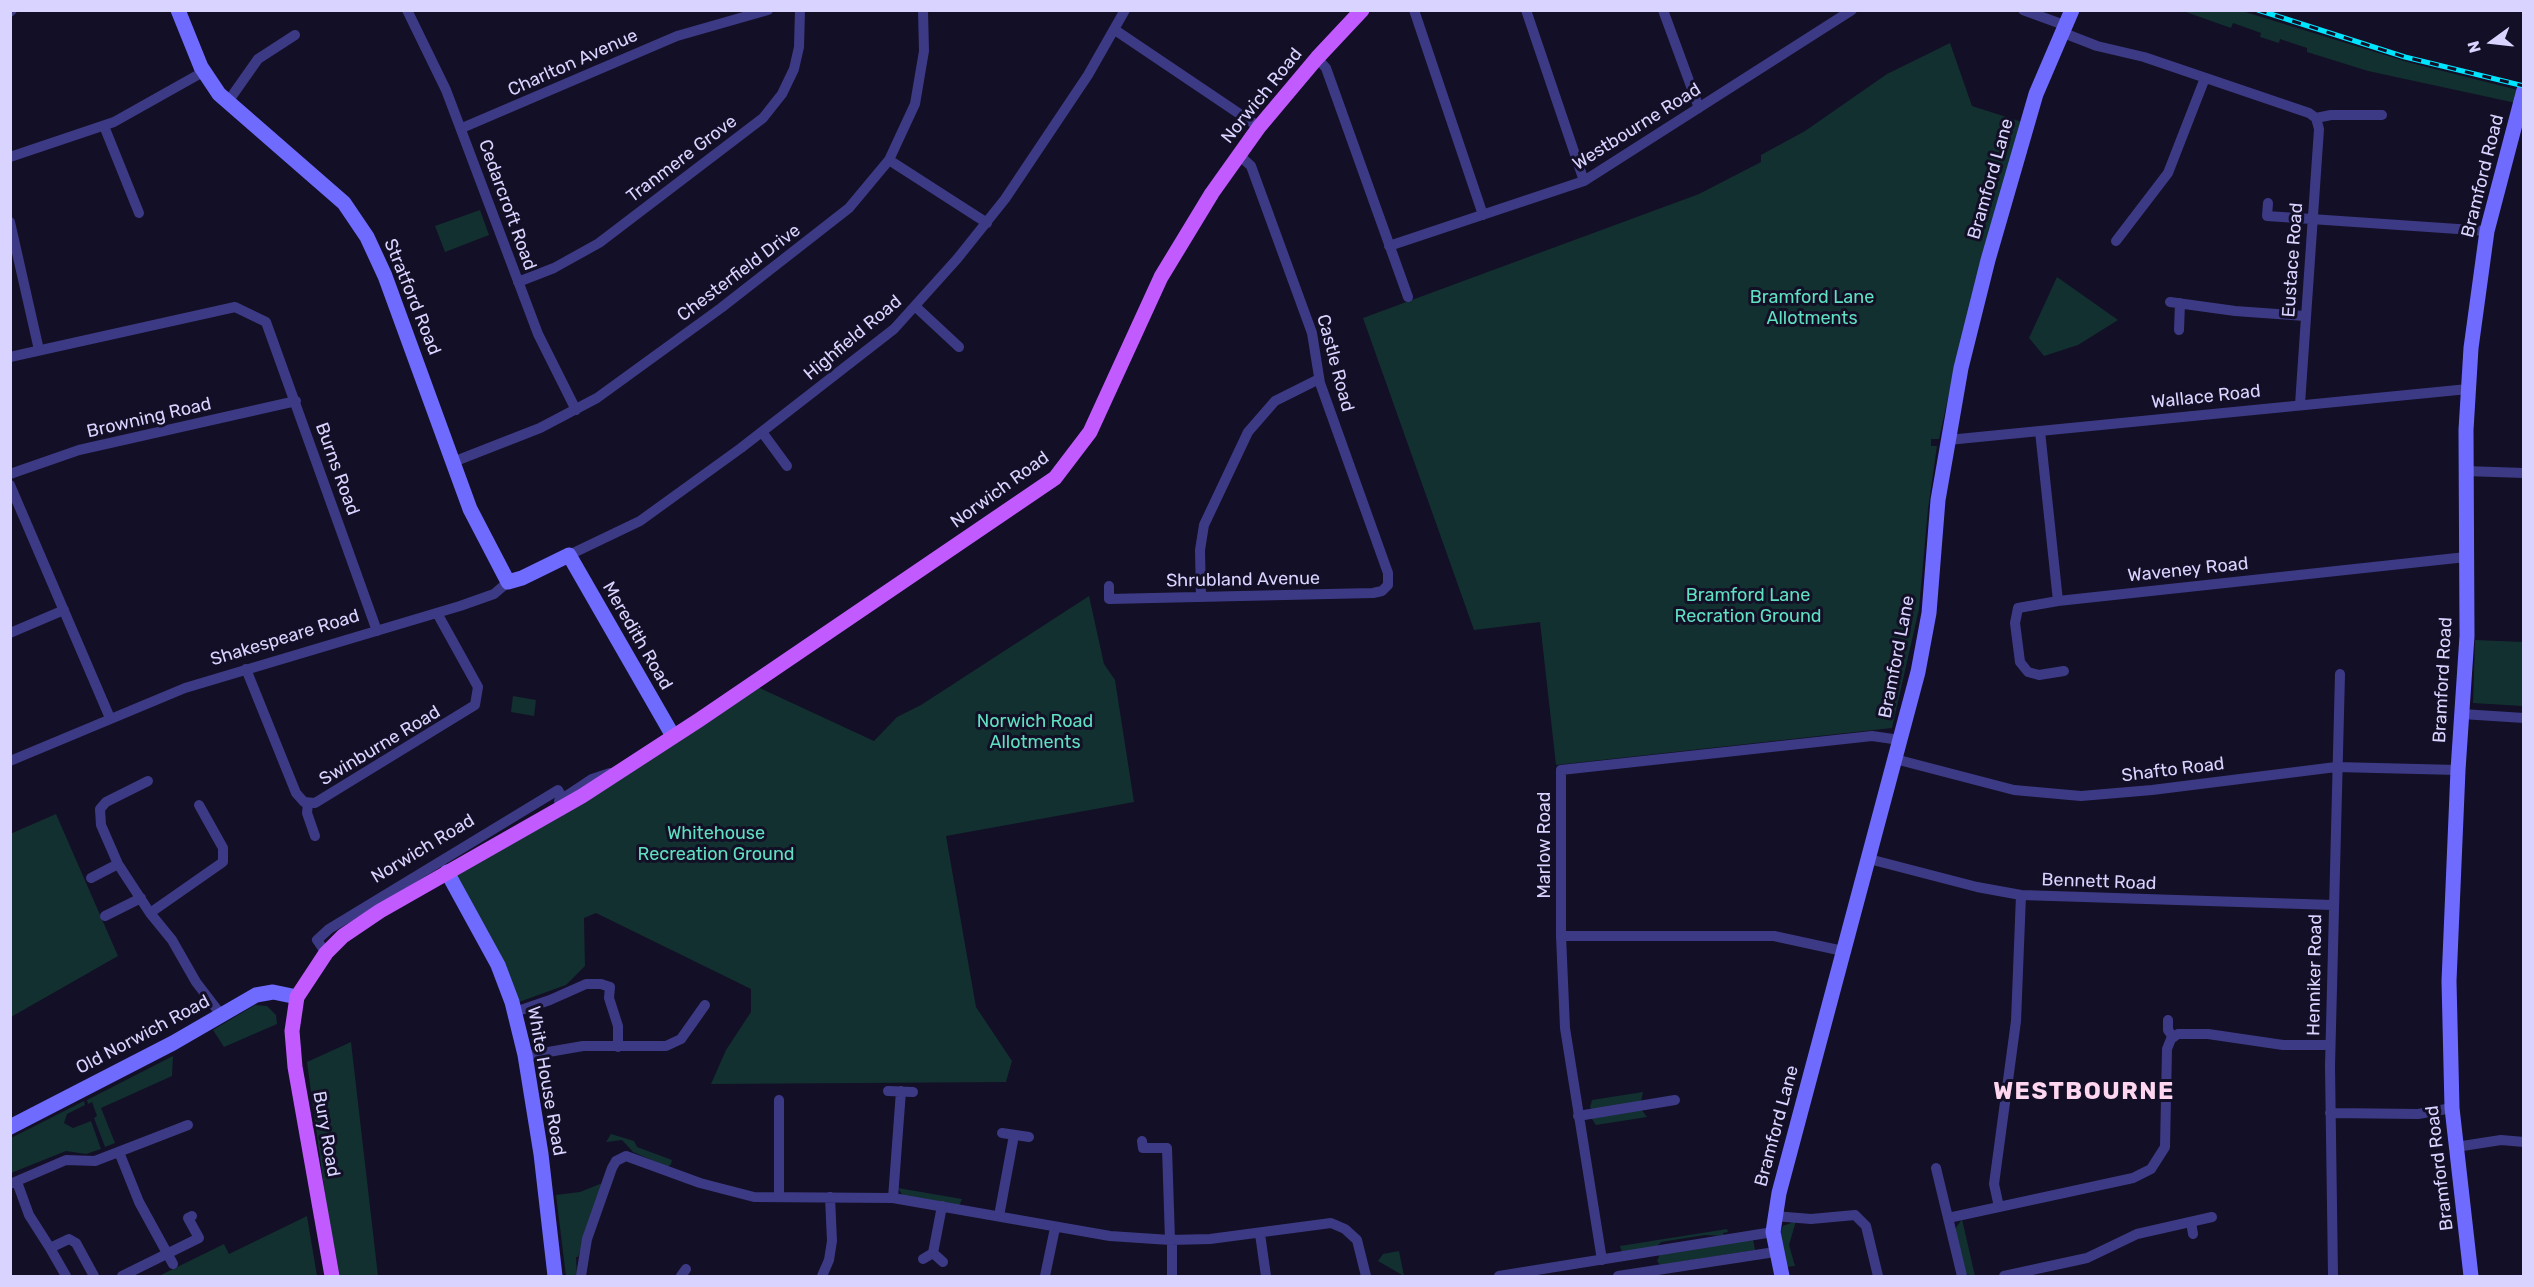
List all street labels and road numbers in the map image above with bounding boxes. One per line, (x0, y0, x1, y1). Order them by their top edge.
street label: Charlton Avenue (505, 25, 641, 101)
street label: Norwich Road (1217, 44, 1307, 148)
street label: Westbourne Road (1569, 79, 1705, 175)
street label: Tranmere Grove (623, 111, 741, 207)
street label: Bramford Road (2457, 112, 2509, 240)
street label: Bramford Lane (1963, 116, 2019, 242)
street label: Cedarcroft Road (473, 137, 541, 273)
street label: Eustace Road (2278, 202, 2308, 318)
street label: Chesterfield Drive (673, 220, 805, 326)
street label: Stratford Road (379, 236, 445, 358)
street label: Highfield Road (800, 291, 906, 385)
street label: Castle Road (1312, 312, 1358, 414)
street label: Wallace Road (2150, 381, 2262, 413)
street label: Browning Road (85, 393, 213, 443)
street label: Burns Road (310, 420, 364, 518)
street label: Norwich Road (947, 447, 1053, 533)
street label: Waveney Road (2127, 553, 2249, 587)
street label: Shrubland Avenue (1166, 568, 1320, 592)
street label: Meredith Road (597, 578, 677, 694)
street label: Bramford Lane (1875, 594, 1919, 720)
street label: Shakespeare Road (208, 605, 362, 671)
street label: Bramford Road (2429, 617, 2457, 743)
street label: Swinburne Road (316, 701, 444, 791)
street label: Shafto Road (2120, 753, 2226, 787)
street label: Marlow Road (1534, 791, 1556, 899)
street label: Norwich Road (368, 810, 478, 888)
street label: Bennett Road (2041, 869, 2157, 895)
street label: Henniker Road (2303, 914, 2327, 1036)
street label: Old Norwich Road (73, 991, 213, 1079)
street label: White House Road (522, 1004, 570, 1158)
street label: Bramford Lane (1750, 1063, 1804, 1189)
street label: Bury Road (308, 1089, 344, 1179)
street label: Bramford Road (2422, 1104, 2458, 1232)

